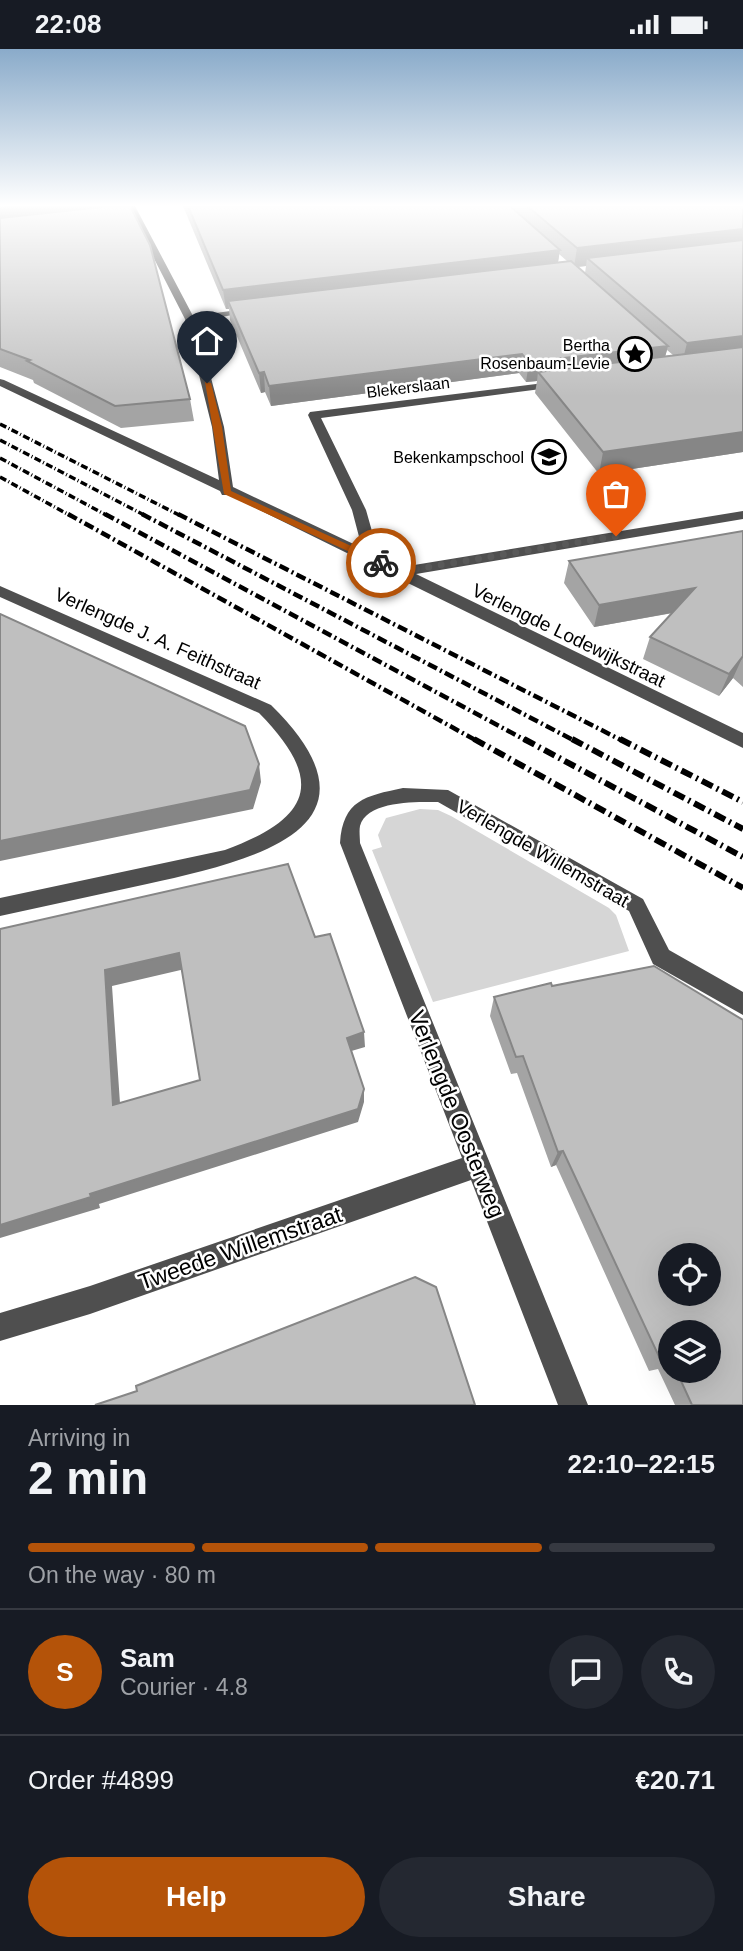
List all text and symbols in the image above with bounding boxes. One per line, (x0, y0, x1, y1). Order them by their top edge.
text: 22:08 (35, 9, 102, 39)
pin (177, 311, 237, 383)
icon: home (188, 322, 226, 360)
place icon: Bertha Rosenbaum-Levie (616, 335, 654, 373)
place label: Bertha Rosenbaum-Levie (480, 337, 610, 372)
street label: Blekerslaan (366, 374, 451, 401)
school or university icon: Bekenkampschool (530, 438, 568, 476)
place label: Bekenkampschool (393, 449, 524, 466)
pin (586, 464, 646, 536)
icon: bag (597, 475, 635, 513)
courier (346, 528, 416, 598)
icon: bike (362, 544, 400, 582)
street label: Verlengde Lodewijkstraat (469, 579, 669, 692)
street label: Verlengde J. A. Feithstraat (52, 584, 265, 694)
street label: Verlengde Willemstraat (453, 795, 633, 912)
street label: Verlengde Oosterweg (404, 1007, 510, 1221)
street label: Tweede Willemstraat (135, 1201, 346, 1295)
map controls (658, 1243, 721, 1383)
button: locate (658, 1243, 721, 1306)
button: layers (658, 1320, 721, 1383)
text: Arriving in (28, 1425, 130, 1451)
text: 22:10–22:15 (568, 1449, 715, 1479)
text: 2 min (28, 1452, 148, 1504)
text: On the way · 80 m (28, 1562, 216, 1588)
button: chat (549, 1635, 623, 1709)
button: phone (641, 1635, 715, 1709)
text: Sam (120, 1643, 175, 1673)
text: S (56, 1657, 74, 1687)
text: Courier · 4.8 (120, 1674, 248, 1700)
text: Order #4899 (28, 1765, 174, 1795)
text: €20.71 (635, 1765, 715, 1795)
button: Help (28, 1857, 365, 1937)
button: Share (379, 1857, 715, 1937)

